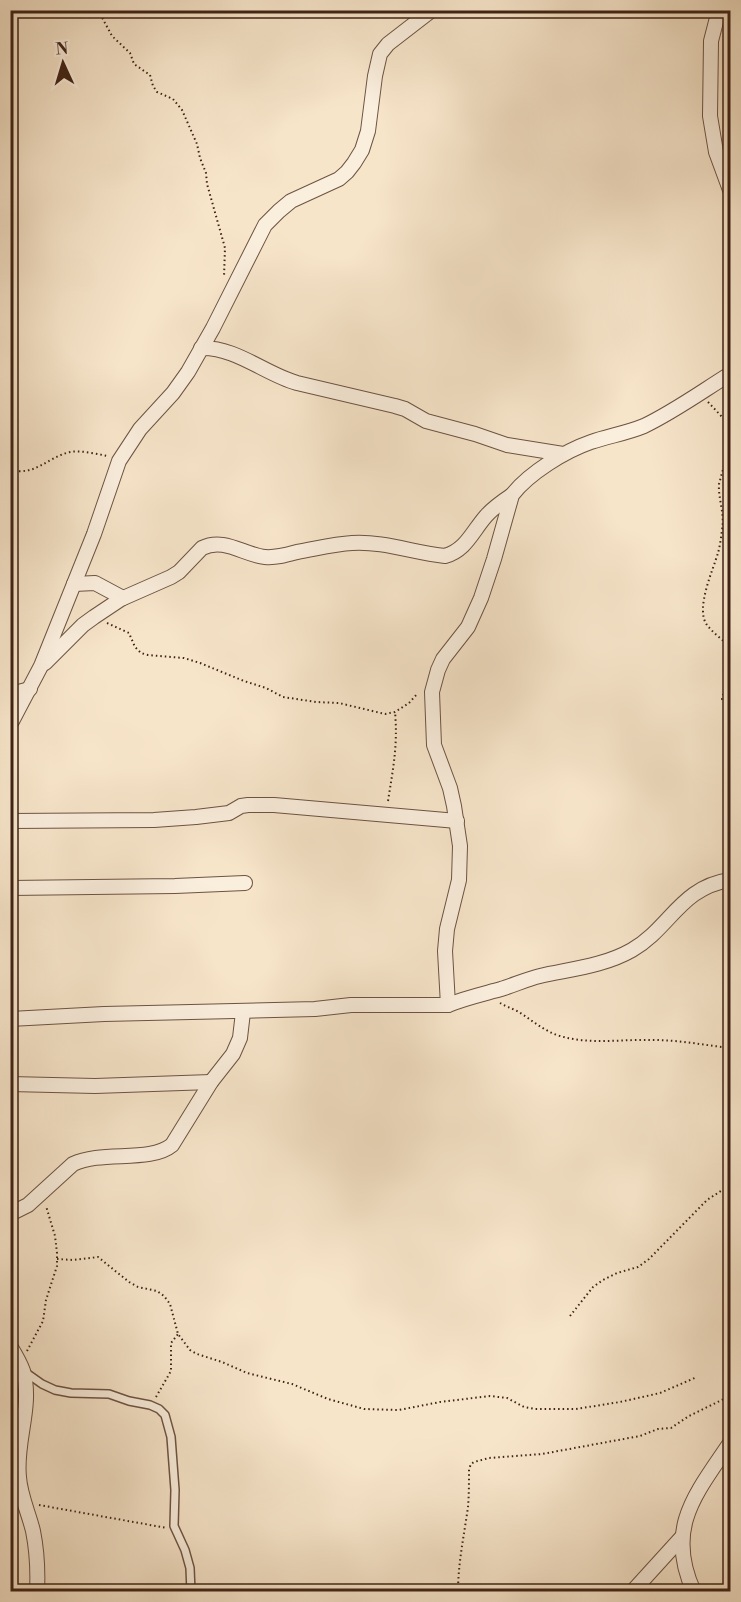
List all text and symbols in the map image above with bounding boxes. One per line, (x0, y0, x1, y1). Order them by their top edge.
north arrow (33, 33, 93, 93)
text: N (55, 39, 69, 59)

